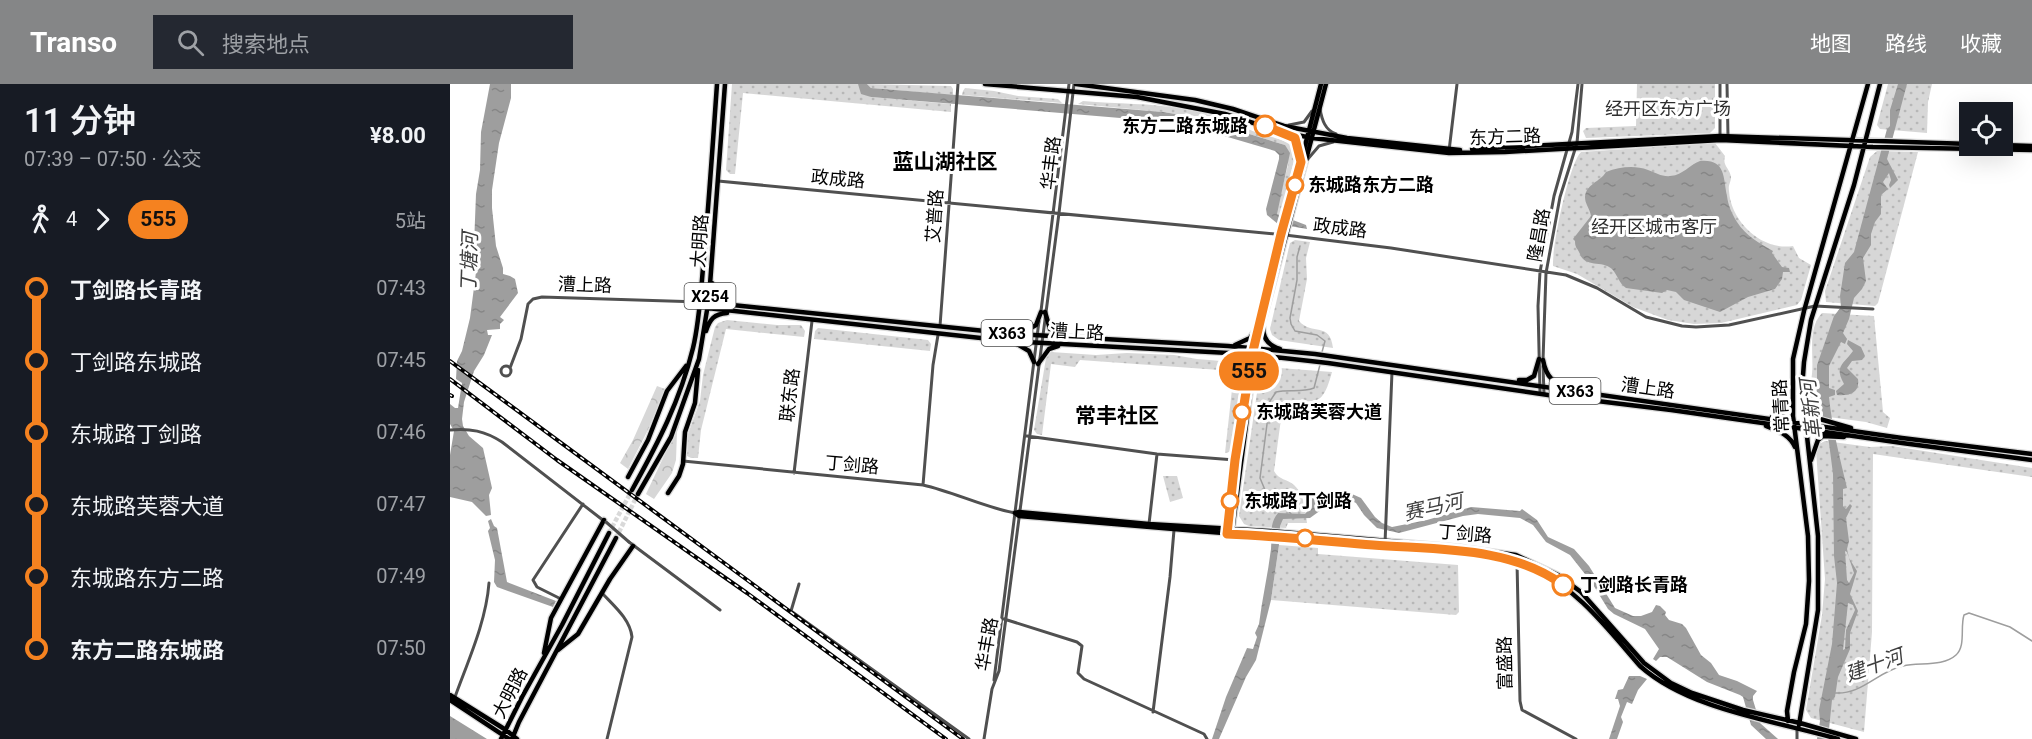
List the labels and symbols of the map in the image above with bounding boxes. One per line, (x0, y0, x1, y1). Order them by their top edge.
park label: 经开区东方广场 (1605, 98, 1731, 119)
place label: 东方二路东城路 (1122, 115, 1248, 136)
marker: 东方二路东城路 (1254, 115, 1276, 137)
street label: 东方二路 (1469, 125, 1541, 148)
street label: 华丰路 (1037, 135, 1064, 191)
district label: 蓝山湖社区 (893, 150, 998, 174)
street label: 政成路 (810, 166, 866, 191)
place label: 东城路东方二路 (1308, 174, 1434, 195)
marker: 东城路东方二路 (1286, 176, 1304, 194)
street label: 艾普路 (922, 188, 947, 244)
street label: 隆昌路 (1523, 207, 1554, 263)
street label: 大明路 (687, 213, 712, 269)
street label: 政成路 (1312, 214, 1368, 241)
park label: 经开区城市客厅 (1591, 216, 1717, 237)
water label: 丁塘河 (456, 228, 482, 292)
street label: 漕上路 (558, 273, 612, 296)
road number: X254 (684, 283, 736, 309)
road number: X363 (982, 320, 1032, 346)
street label: 漕上路 (1050, 320, 1105, 343)
line badge: 555 (1214, 352, 1284, 390)
street label: 联东路 (776, 367, 803, 423)
street label: 漕上路 (1620, 373, 1676, 402)
water label: 革新河 (1795, 374, 1827, 440)
road number: X363 (1550, 378, 1600, 404)
street label: 常青路 (1769, 379, 1792, 434)
place label: 东城路芙蓉大道 (1256, 401, 1382, 422)
marker: 东城路芙蓉大道 (1233, 403, 1251, 421)
district label: 常丰社区 (1075, 404, 1159, 428)
street label: 丁剑路 (824, 452, 880, 477)
water label: 赛马河 (1401, 488, 1469, 525)
place label: 东城路丁剑路 (1244, 490, 1352, 511)
marker: 东城路丁剑路 (1221, 492, 1239, 510)
street label: 丁剑路 (1437, 521, 1493, 546)
unlabelled marker (1296, 529, 1314, 547)
marker: 丁剑路长青路 (1552, 574, 1574, 596)
place label: 丁剑路长青路 (1580, 574, 1688, 595)
street label: 华丰路 (971, 616, 1002, 672)
street label: 富盛路 (1494, 636, 1515, 690)
water label: 建十河 (1842, 642, 1910, 687)
street label: 大明路 (488, 664, 531, 722)

